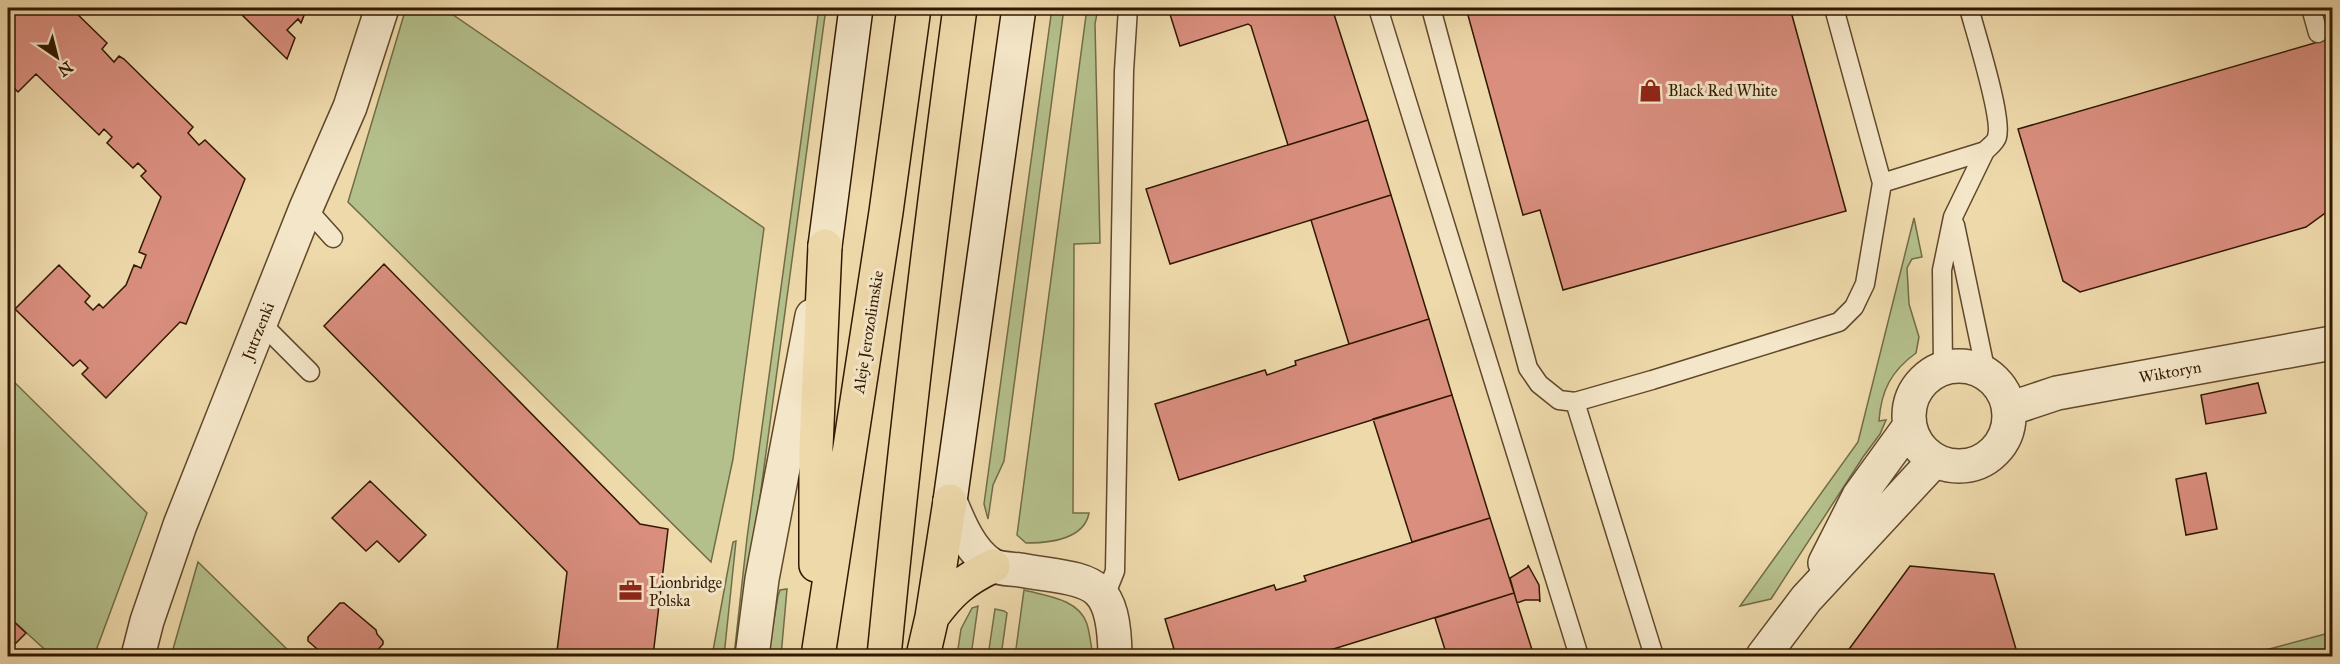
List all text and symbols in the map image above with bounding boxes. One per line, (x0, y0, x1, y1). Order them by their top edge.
north arrow (27, 27, 87, 87)
text: N (54, 57, 76, 81)
shop icon: Black Red White (1637, 77, 1663, 103)
place label: Black Red White (1668, 81, 1778, 100)
street label: Aleje Jerozolimskie (849, 269, 888, 396)
street label: Jutrzenki (237, 299, 279, 365)
street label: Wiktoryn (2137, 357, 2203, 387)
place label: Lionbridge Polska (649, 573, 722, 610)
office icon: Lionbridge Polska (618, 578, 644, 604)

